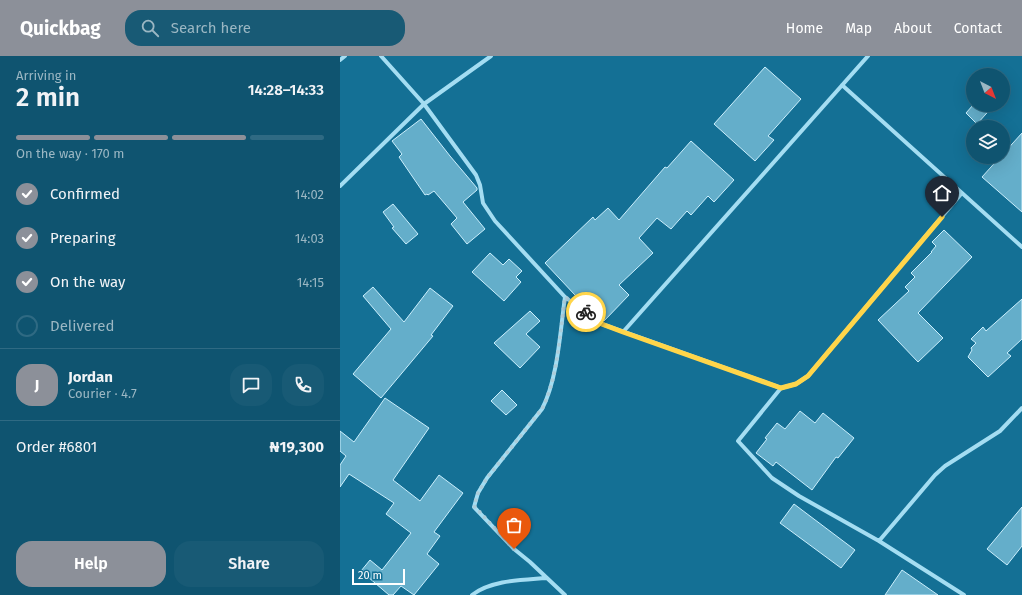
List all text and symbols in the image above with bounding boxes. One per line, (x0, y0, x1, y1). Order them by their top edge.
search box (125, 10, 405, 46)
text: Quickbag (20, 17, 101, 40)
icon: search (139, 17, 161, 39)
text: Search here (171, 19, 251, 37)
text: Home (786, 20, 823, 37)
text: Map (845, 20, 872, 37)
text: About (894, 20, 932, 37)
text: Contact (954, 20, 1002, 37)
text: Arriving in (16, 68, 76, 83)
north arrow (966, 68, 1010, 112)
map controls (966, 68, 1010, 164)
text: 14:28–14:33 (248, 81, 324, 99)
text: 2 min (16, 82, 80, 113)
button: layers (966, 120, 1010, 164)
text: On the way · 170 m (16, 146, 124, 161)
pin (925, 176, 959, 217)
icon: home (931, 182, 953, 204)
icon: check (16, 183, 38, 205)
text: Confirmed (50, 185, 120, 203)
text: 14:02 (295, 187, 324, 202)
icon: check (16, 227, 38, 249)
text: Preparing (50, 229, 115, 247)
text: 14:03 (295, 231, 324, 246)
icon: check (16, 271, 38, 293)
text: On the way (50, 273, 125, 291)
text: 14:15 (297, 275, 324, 290)
courier (566, 292, 606, 332)
icon: bike (575, 301, 597, 323)
text: Delivered (50, 317, 114, 335)
button: chat (230, 364, 272, 406)
button: phone (282, 364, 324, 406)
text: Jordan (68, 368, 113, 386)
text: J (35, 376, 39, 394)
text: Courier · 4.7 (68, 386, 137, 401)
text: Order #6801 (16, 438, 97, 456)
text: ₦19,300 (270, 438, 324, 456)
pin (497, 508, 531, 549)
icon: bag (503, 514, 525, 536)
button: Help (16, 541, 166, 587)
button: Share (174, 541, 324, 587)
scale bar (352, 567, 405, 586)
text: 20 m (358, 569, 382, 582)

